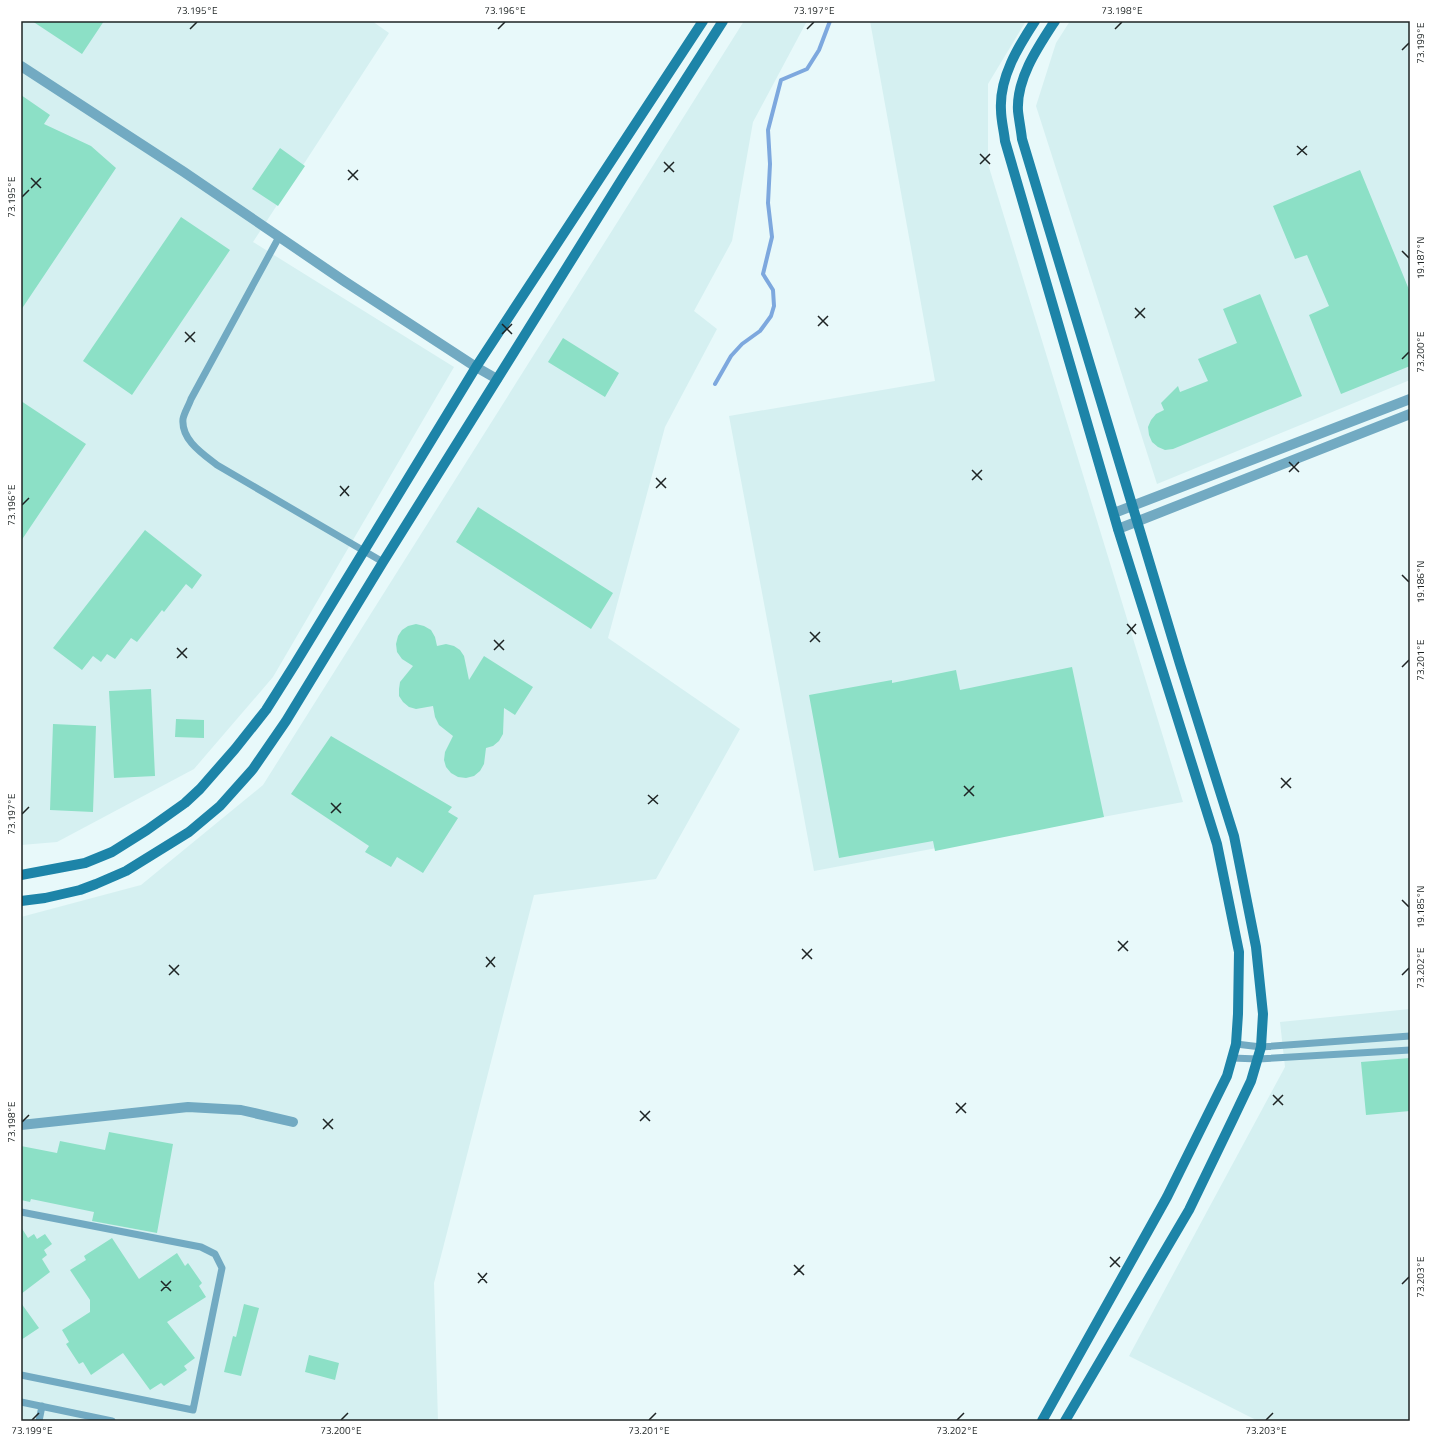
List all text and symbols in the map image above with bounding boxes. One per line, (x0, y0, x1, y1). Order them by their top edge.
text: 73.195°E (176, 3, 218, 18)
text: 73.196°E (484, 3, 526, 18)
text: 73.197°E (793, 3, 835, 18)
text: 73.198°E (1101, 3, 1143, 18)
text: 73.199°E (1413, 22, 1428, 64)
text: 73.195°E (4, 176, 19, 218)
text: 19.187°N (1413, 237, 1428, 279)
text: 73.200°E (1413, 331, 1428, 373)
text: 73.196°E (4, 484, 19, 526)
text: 19.186°N (1413, 561, 1428, 603)
text: 73.201°E (1413, 639, 1428, 681)
text: 73.197°E (4, 793, 19, 835)
text: 19.185°N (1413, 886, 1428, 928)
text: 73.202°E (1413, 947, 1428, 989)
text: 73.198°E (4, 1101, 19, 1143)
text: 73.203°E (1413, 1256, 1428, 1298)
text: 73.199°E (11, 1423, 53, 1438)
text: 73.200°E (320, 1423, 362, 1438)
text: 73.201°E (628, 1423, 670, 1438)
text: 73.202°E (936, 1423, 978, 1438)
text: 73.203°E (1245, 1423, 1287, 1438)

